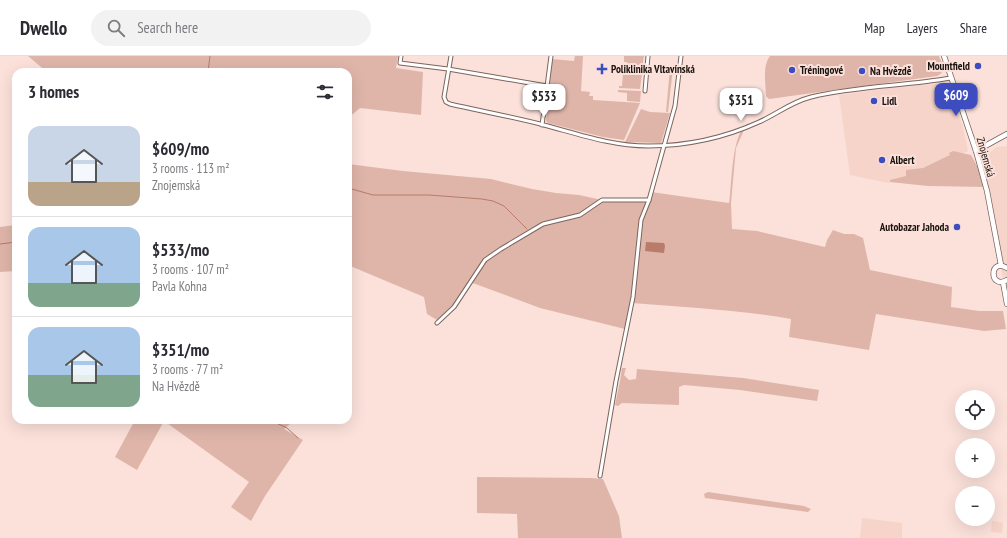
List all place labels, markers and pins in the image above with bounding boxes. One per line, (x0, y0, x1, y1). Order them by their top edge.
place label: Mountfield (927, 59, 970, 73)
marker: Mountfield (973, 61, 983, 71)
place label: Poliklinika Vltavínská (611, 62, 695, 76)
marker: Poliklinika Vltavínská (596, 63, 608, 75)
place label: Tréningové (800, 63, 844, 77)
place label: Na Hvězdě (870, 64, 912, 78)
marker: Tréningové (787, 65, 797, 75)
marker: Na Hvězdě (857, 66, 867, 76)
pin: $609 (932, 83, 980, 117)
pin: $533 (520, 84, 568, 118)
pin: $351 (717, 88, 765, 122)
place label: Lidl (882, 94, 897, 108)
marker: Lidl (869, 96, 879, 106)
place label: Albert (889, 153, 915, 167)
marker: Albert (877, 155, 887, 165)
place label: Autobazar Jahoda (879, 220, 949, 234)
marker: Autobazar Jahoda (952, 222, 962, 232)

